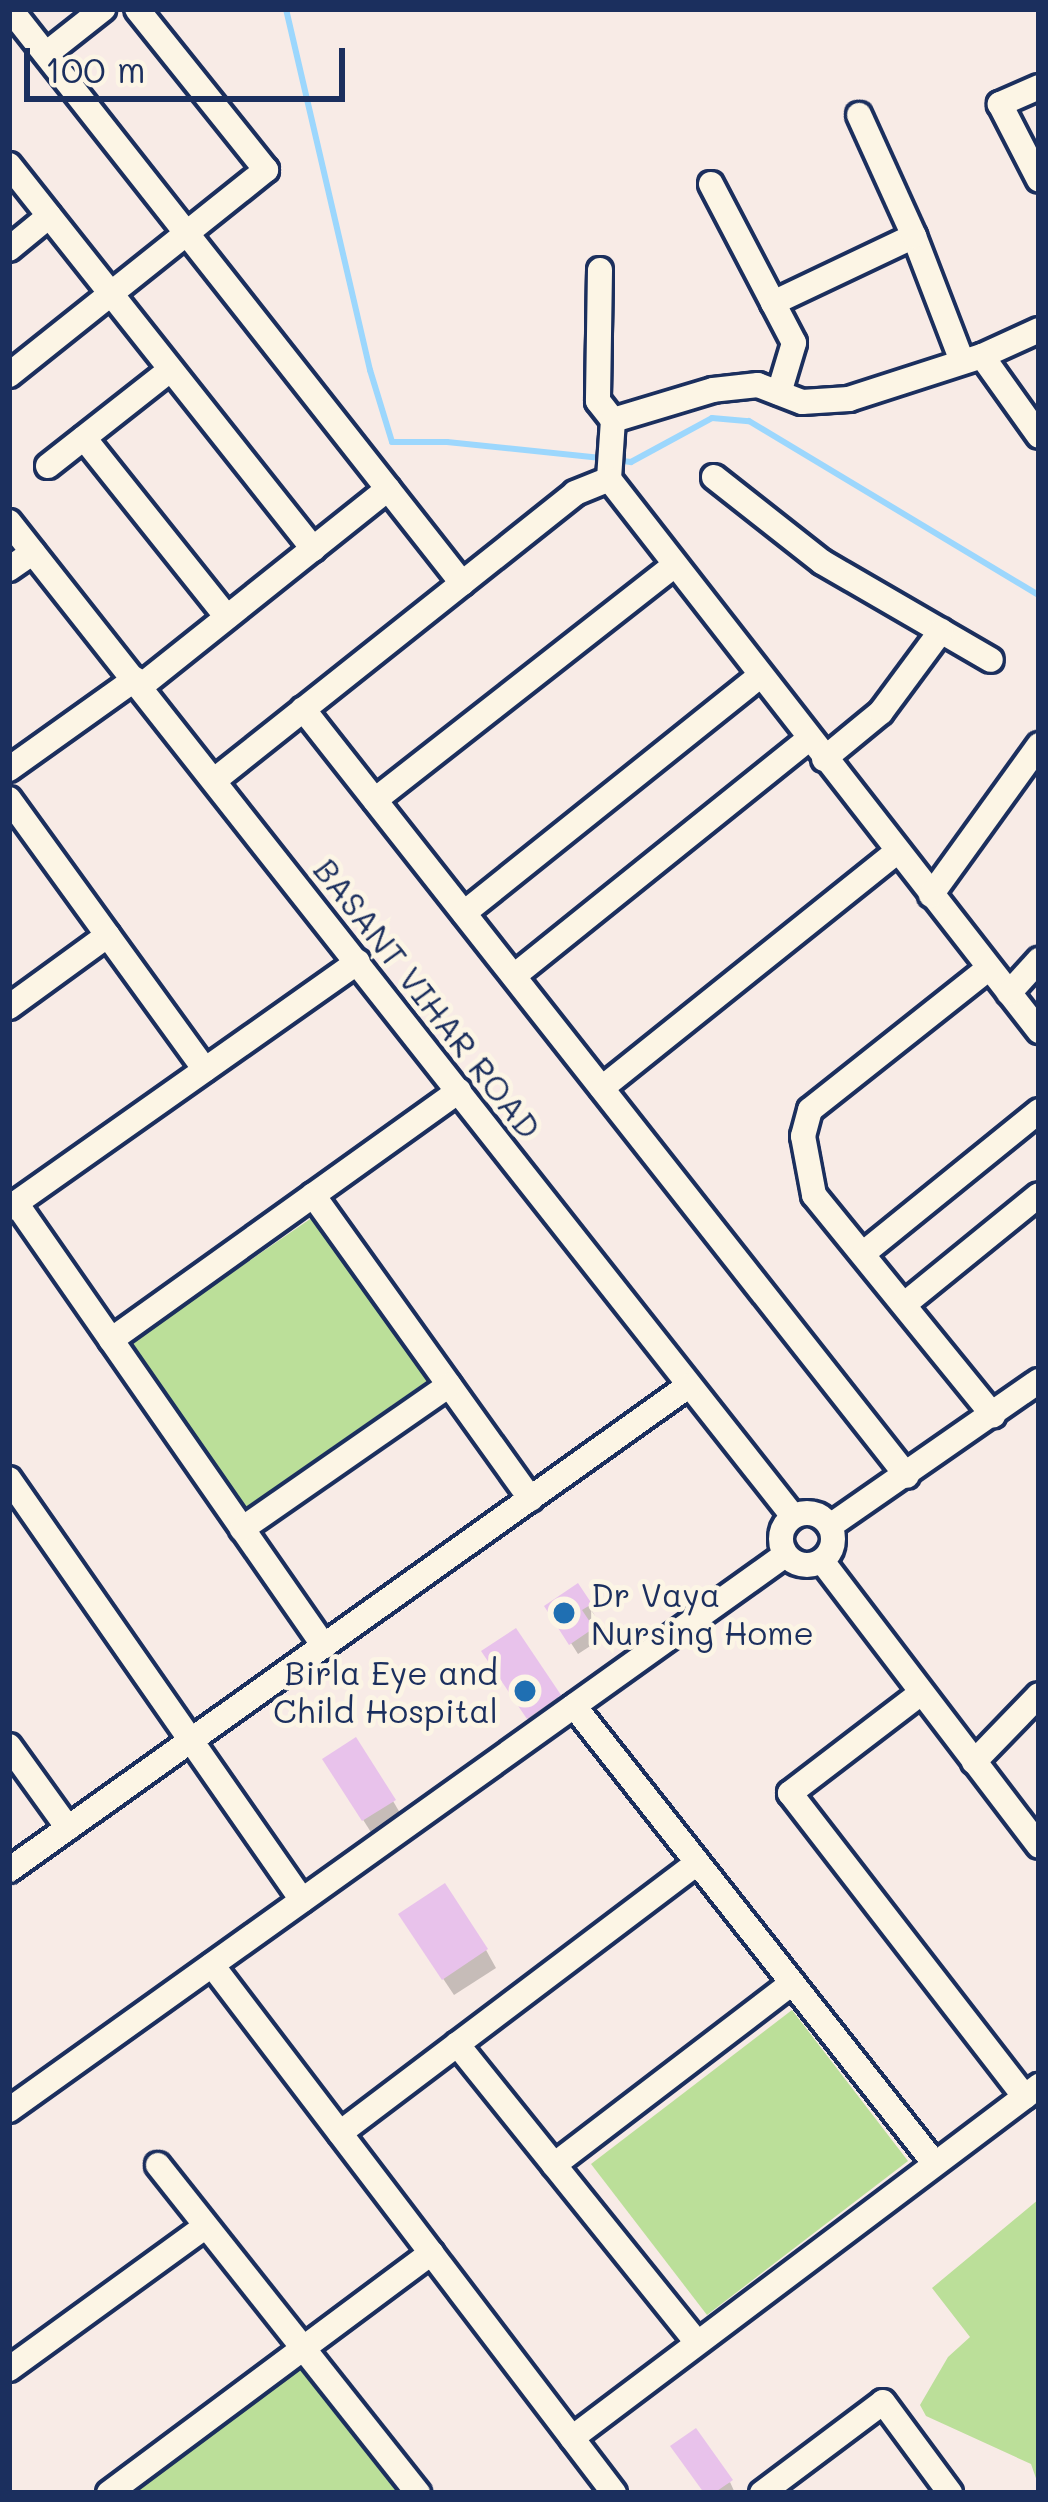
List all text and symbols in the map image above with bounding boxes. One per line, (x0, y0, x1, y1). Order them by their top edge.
scale bar (30, 24, 351, 98)
text: 100 m (45, 45, 146, 92)
street label: BASANT VIHAR ROAD (306, 850, 550, 1146)
place label: Dr Vaya Nursing Home (591, 1574, 814, 1652)
marker: Dr Vaya Nursing Home (548, 1597, 580, 1629)
place label: Birla Eye and Child Hospital (273, 1652, 498, 1730)
marker: Birla Eye and Child Hospital (509, 1675, 541, 1707)

